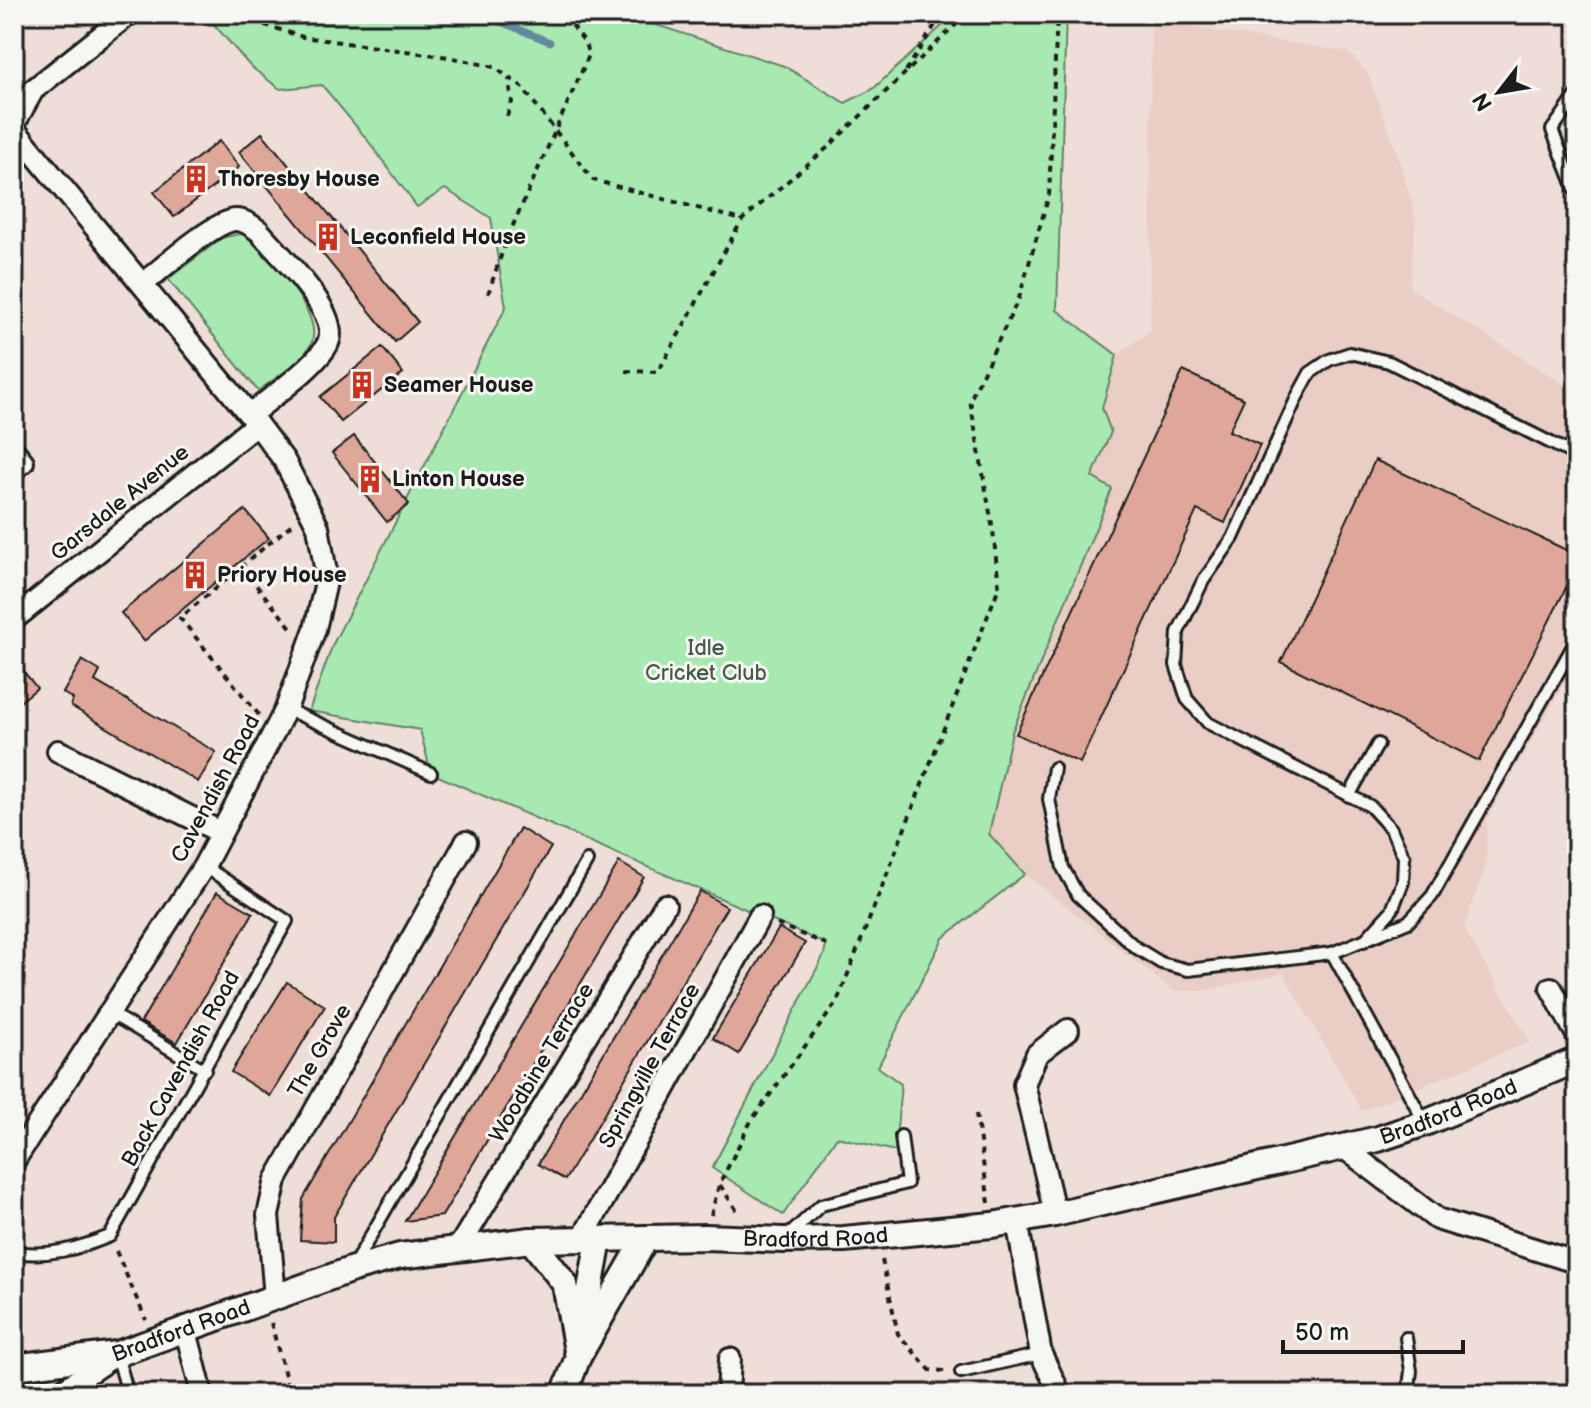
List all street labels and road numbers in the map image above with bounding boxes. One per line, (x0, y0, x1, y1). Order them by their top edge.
street label: Garsdale Avenue (45, 439, 195, 567)
street label: Cavendish Road (166, 710, 266, 868)
street label: Back Cavendish Road (116, 966, 246, 1172)
street label: Woodbine Terrace (484, 978, 600, 1148)
street label: Springville Terrace (593, 979, 707, 1153)
street label: The Grove (282, 999, 358, 1103)
street label: Bradford Road (1376, 1073, 1521, 1151)
street label: Bradford Road (742, 1221, 889, 1254)
street label: Bradford Road (108, 1294, 254, 1368)

